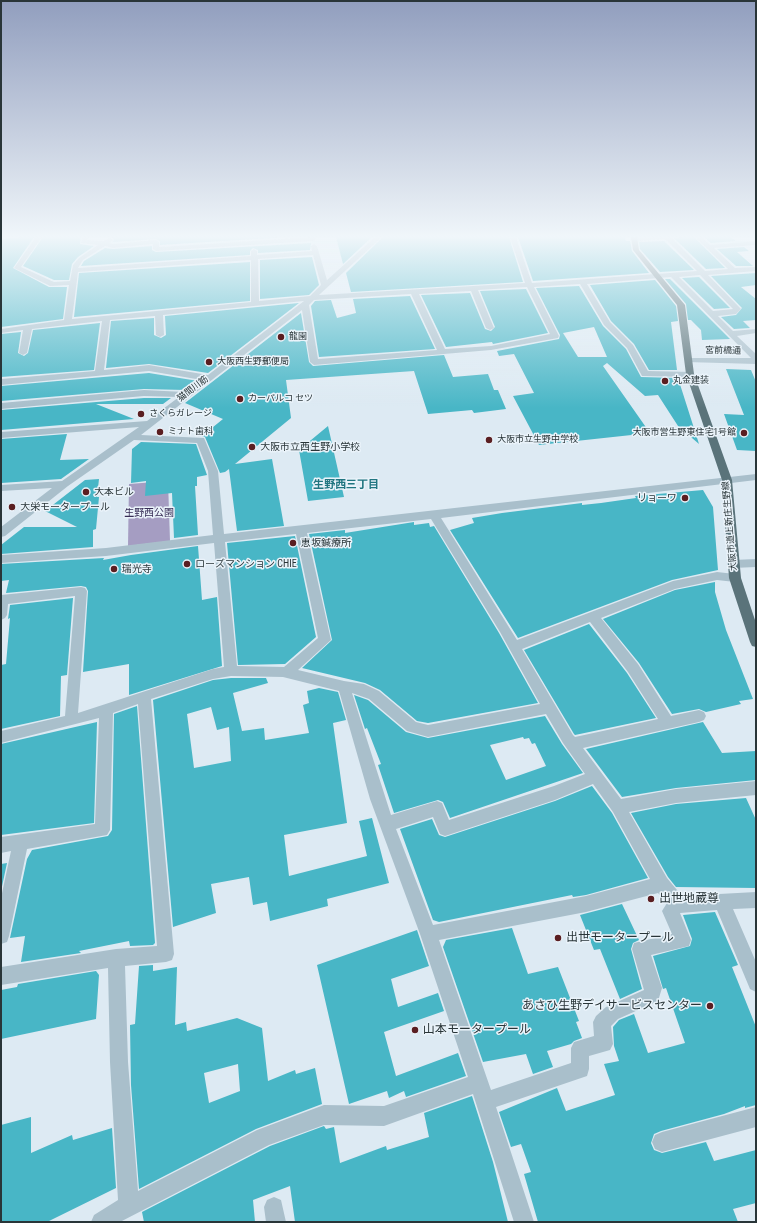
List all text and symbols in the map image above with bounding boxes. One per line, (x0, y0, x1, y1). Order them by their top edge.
marker: 龍園 (276, 332, 286, 342)
place label: 龍園 (289, 332, 307, 342)
street label: 宮前橋通 (705, 345, 741, 357)
marker: 大阪西生野郵便局 (204, 357, 214, 367)
place label: 大阪西生野郵便局 (217, 357, 289, 367)
street label: 猫間川筋 (175, 374, 211, 404)
marker: 丸金建装 (660, 376, 670, 386)
place label: 丸金建装 (673, 376, 709, 386)
marker: カーパルコ セツ (235, 394, 245, 404)
place label: カーパルコ セツ (248, 394, 313, 404)
marker: さくらガレージ (136, 409, 146, 419)
place label: さくらガレージ (149, 409, 212, 419)
marker: ミナト歯科 (155, 427, 165, 437)
place label: ミナト歯科 (168, 427, 213, 437)
place label: 大阪市営生野東住宅1号館 (633, 428, 736, 438)
marker: 大阪市営生野東住宅1号館 (739, 428, 749, 438)
marker: 大阪市立生野中学校 (484, 435, 494, 445)
place label: 大阪市立生野中学校 (497, 435, 578, 445)
place label: 大阪市立西生野小学校 (260, 441, 360, 453)
marker: 大阪市立西生野小学校 (247, 442, 257, 452)
district label: 生野西三丁目 (313, 478, 379, 492)
street label: 大阪市道上新庄生野線 (721, 481, 739, 571)
place label: 大本ビル (94, 486, 134, 498)
marker: 大本ビル (81, 487, 91, 497)
place label: リョーワ (637, 492, 677, 504)
marker: リョーワ (680, 493, 690, 503)
place label: 大栄モータープール (20, 501, 110, 513)
marker: 大栄モータープール (7, 502, 17, 512)
park label: 生野西公園 (124, 507, 174, 519)
place label: 恵坂鍼療所 (301, 537, 351, 549)
marker: 恵坂鍼療所 (288, 538, 298, 548)
place label: ローズマンション CHIE (195, 558, 297, 570)
marker: ローズマンション CHIE (182, 559, 192, 569)
place label: 瑞光寺 (122, 563, 152, 575)
marker: 瑞光寺 (109, 564, 119, 574)
place label: 出世地蔵尊 (659, 892, 719, 906)
marker: 出世地蔵尊 (646, 894, 656, 904)
place label: 出世モータープール (566, 931, 674, 945)
marker: 出世モータープール (553, 933, 563, 943)
place label: あさひ生野デイサービスセンター (522, 999, 702, 1013)
marker: あさひ生野デイサービスセンター (705, 1001, 715, 1011)
place label: 山本モータープール (423, 1023, 531, 1037)
marker: 山本モータープール (410, 1025, 420, 1035)

